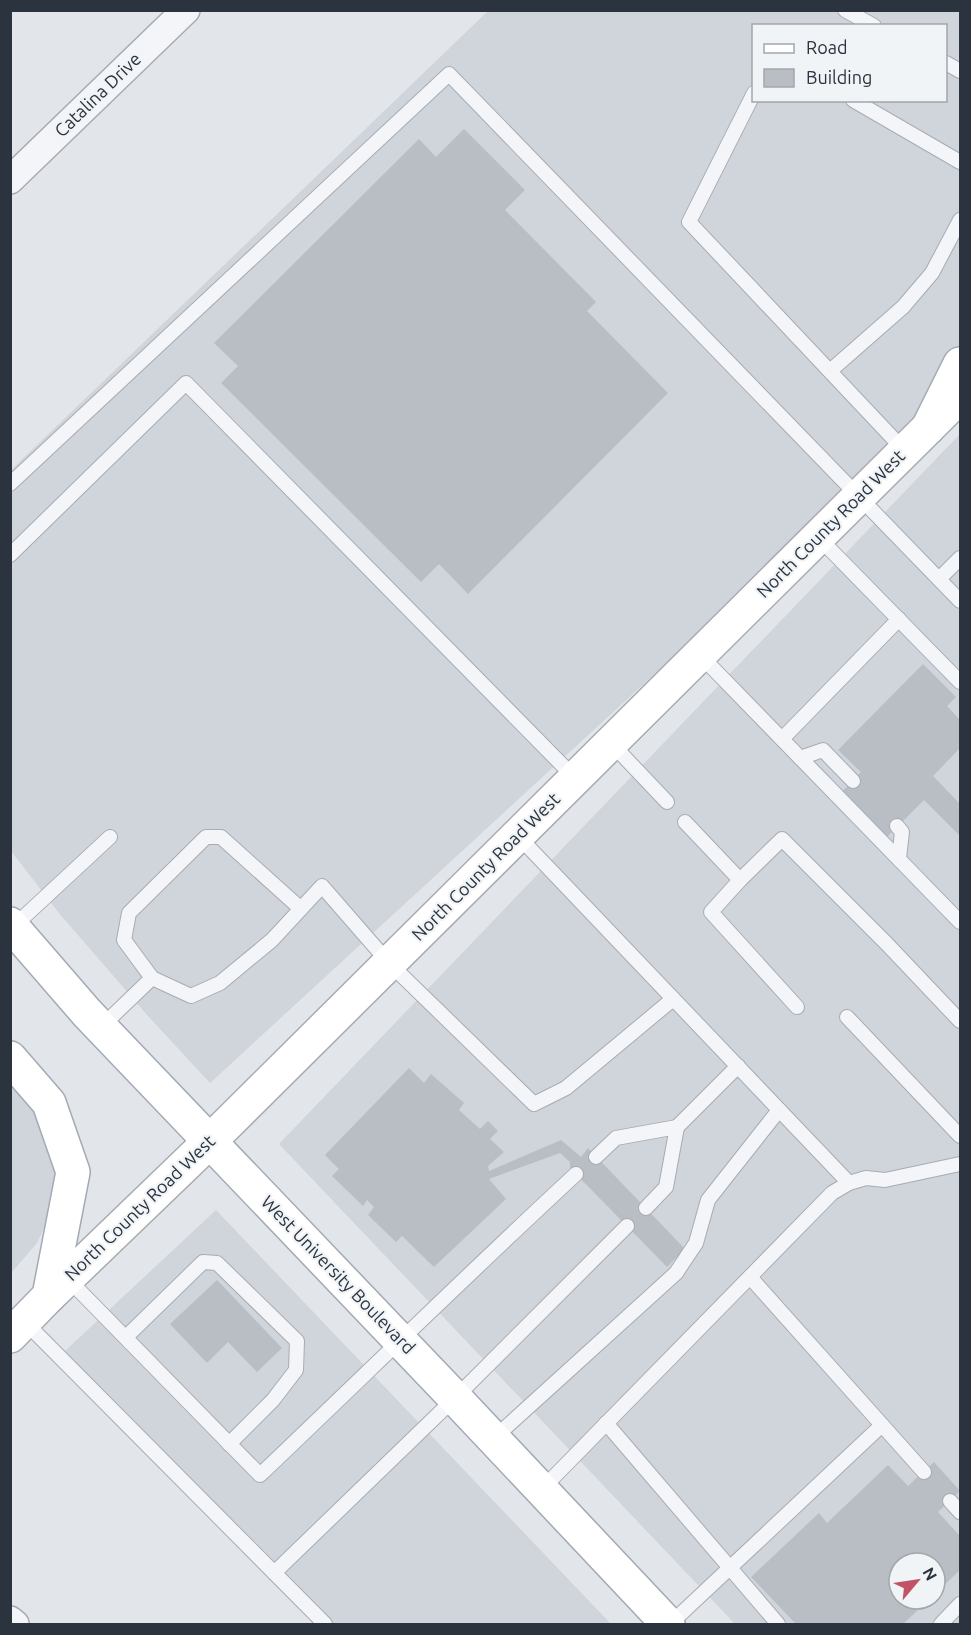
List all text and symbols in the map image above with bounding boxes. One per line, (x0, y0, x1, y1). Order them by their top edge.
legend (752, 24, 947, 102)
text: Road (806, 37, 848, 57)
street label: Catalina Drive (50, 48, 144, 140)
text: Building (806, 67, 872, 87)
street label: North County Road West (752, 445, 908, 601)
street label: North County Road West (407, 788, 563, 944)
street label: North County Road West (60, 1130, 218, 1284)
street label: West University Boulevard (258, 1191, 420, 1358)
north arrow (887, 1551, 947, 1611)
text: N (919, 1564, 941, 1583)

